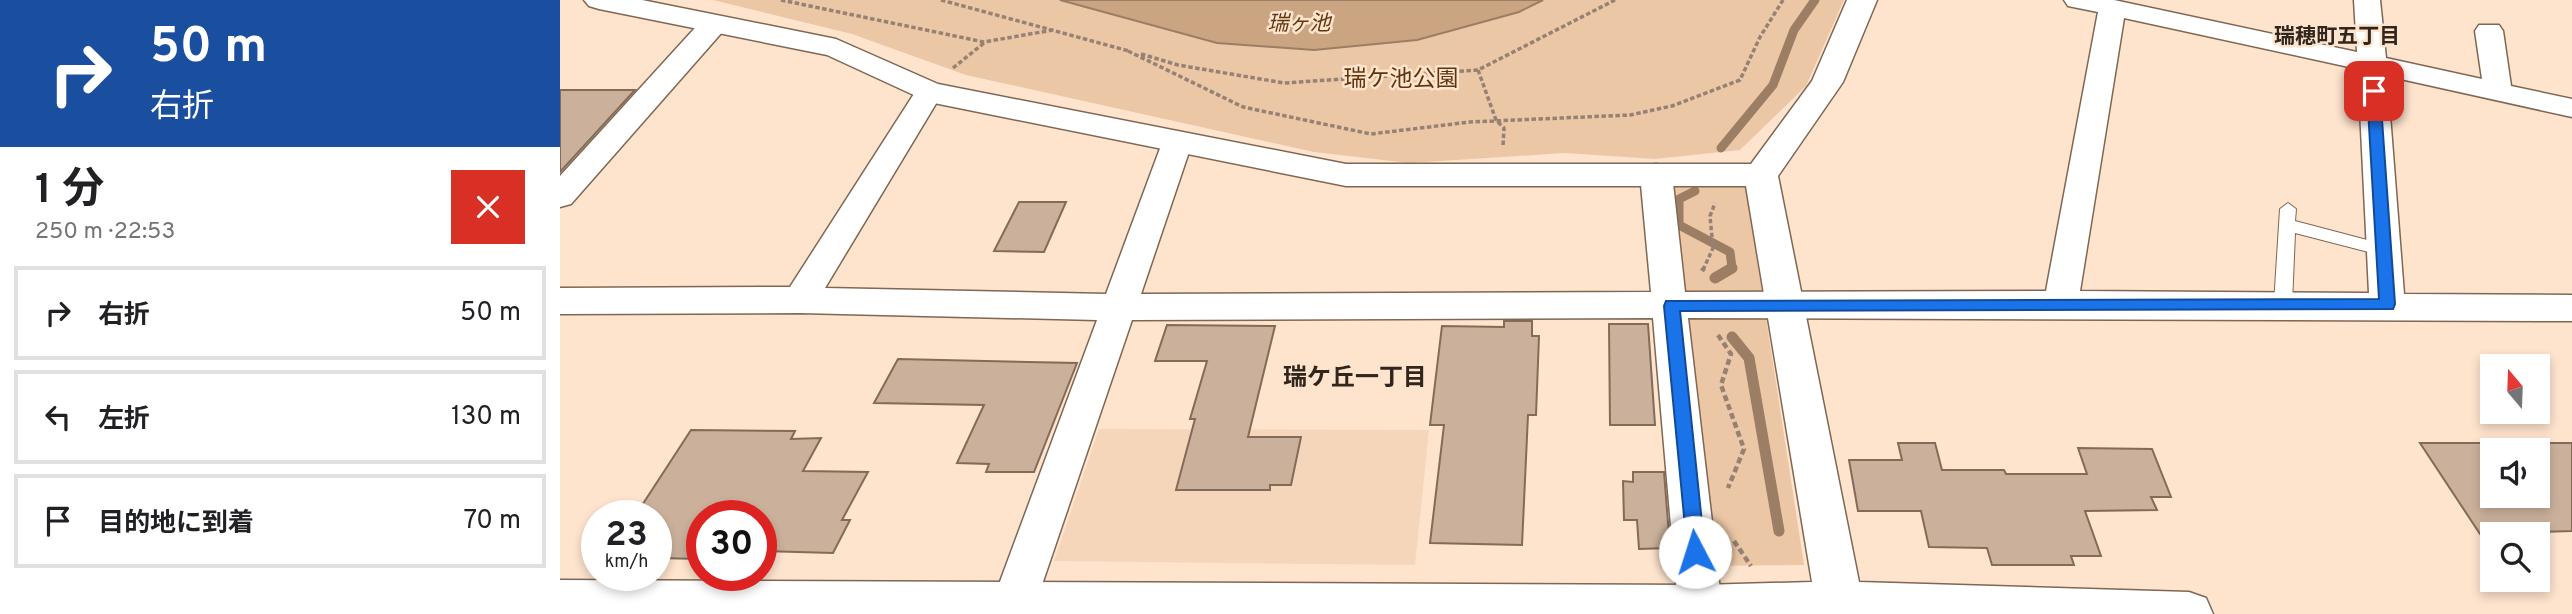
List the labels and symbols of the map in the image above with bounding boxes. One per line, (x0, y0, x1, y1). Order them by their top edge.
water label: 瑞ヶ池 (1268, 11, 1332, 38)
district label: 瑞穂町五丁目 (2274, 24, 2400, 51)
pin (2344, 61, 2404, 121)
park label: 瑞ケ池公園 (1344, 66, 1459, 95)
north arrow (2480, 354, 2550, 424)
district label: 瑞ケ丘一丁目 (1283, 364, 1427, 394)
speed limit sign: 30 (686, 500, 777, 591)
position arrow (1658, 515, 1732, 589)

